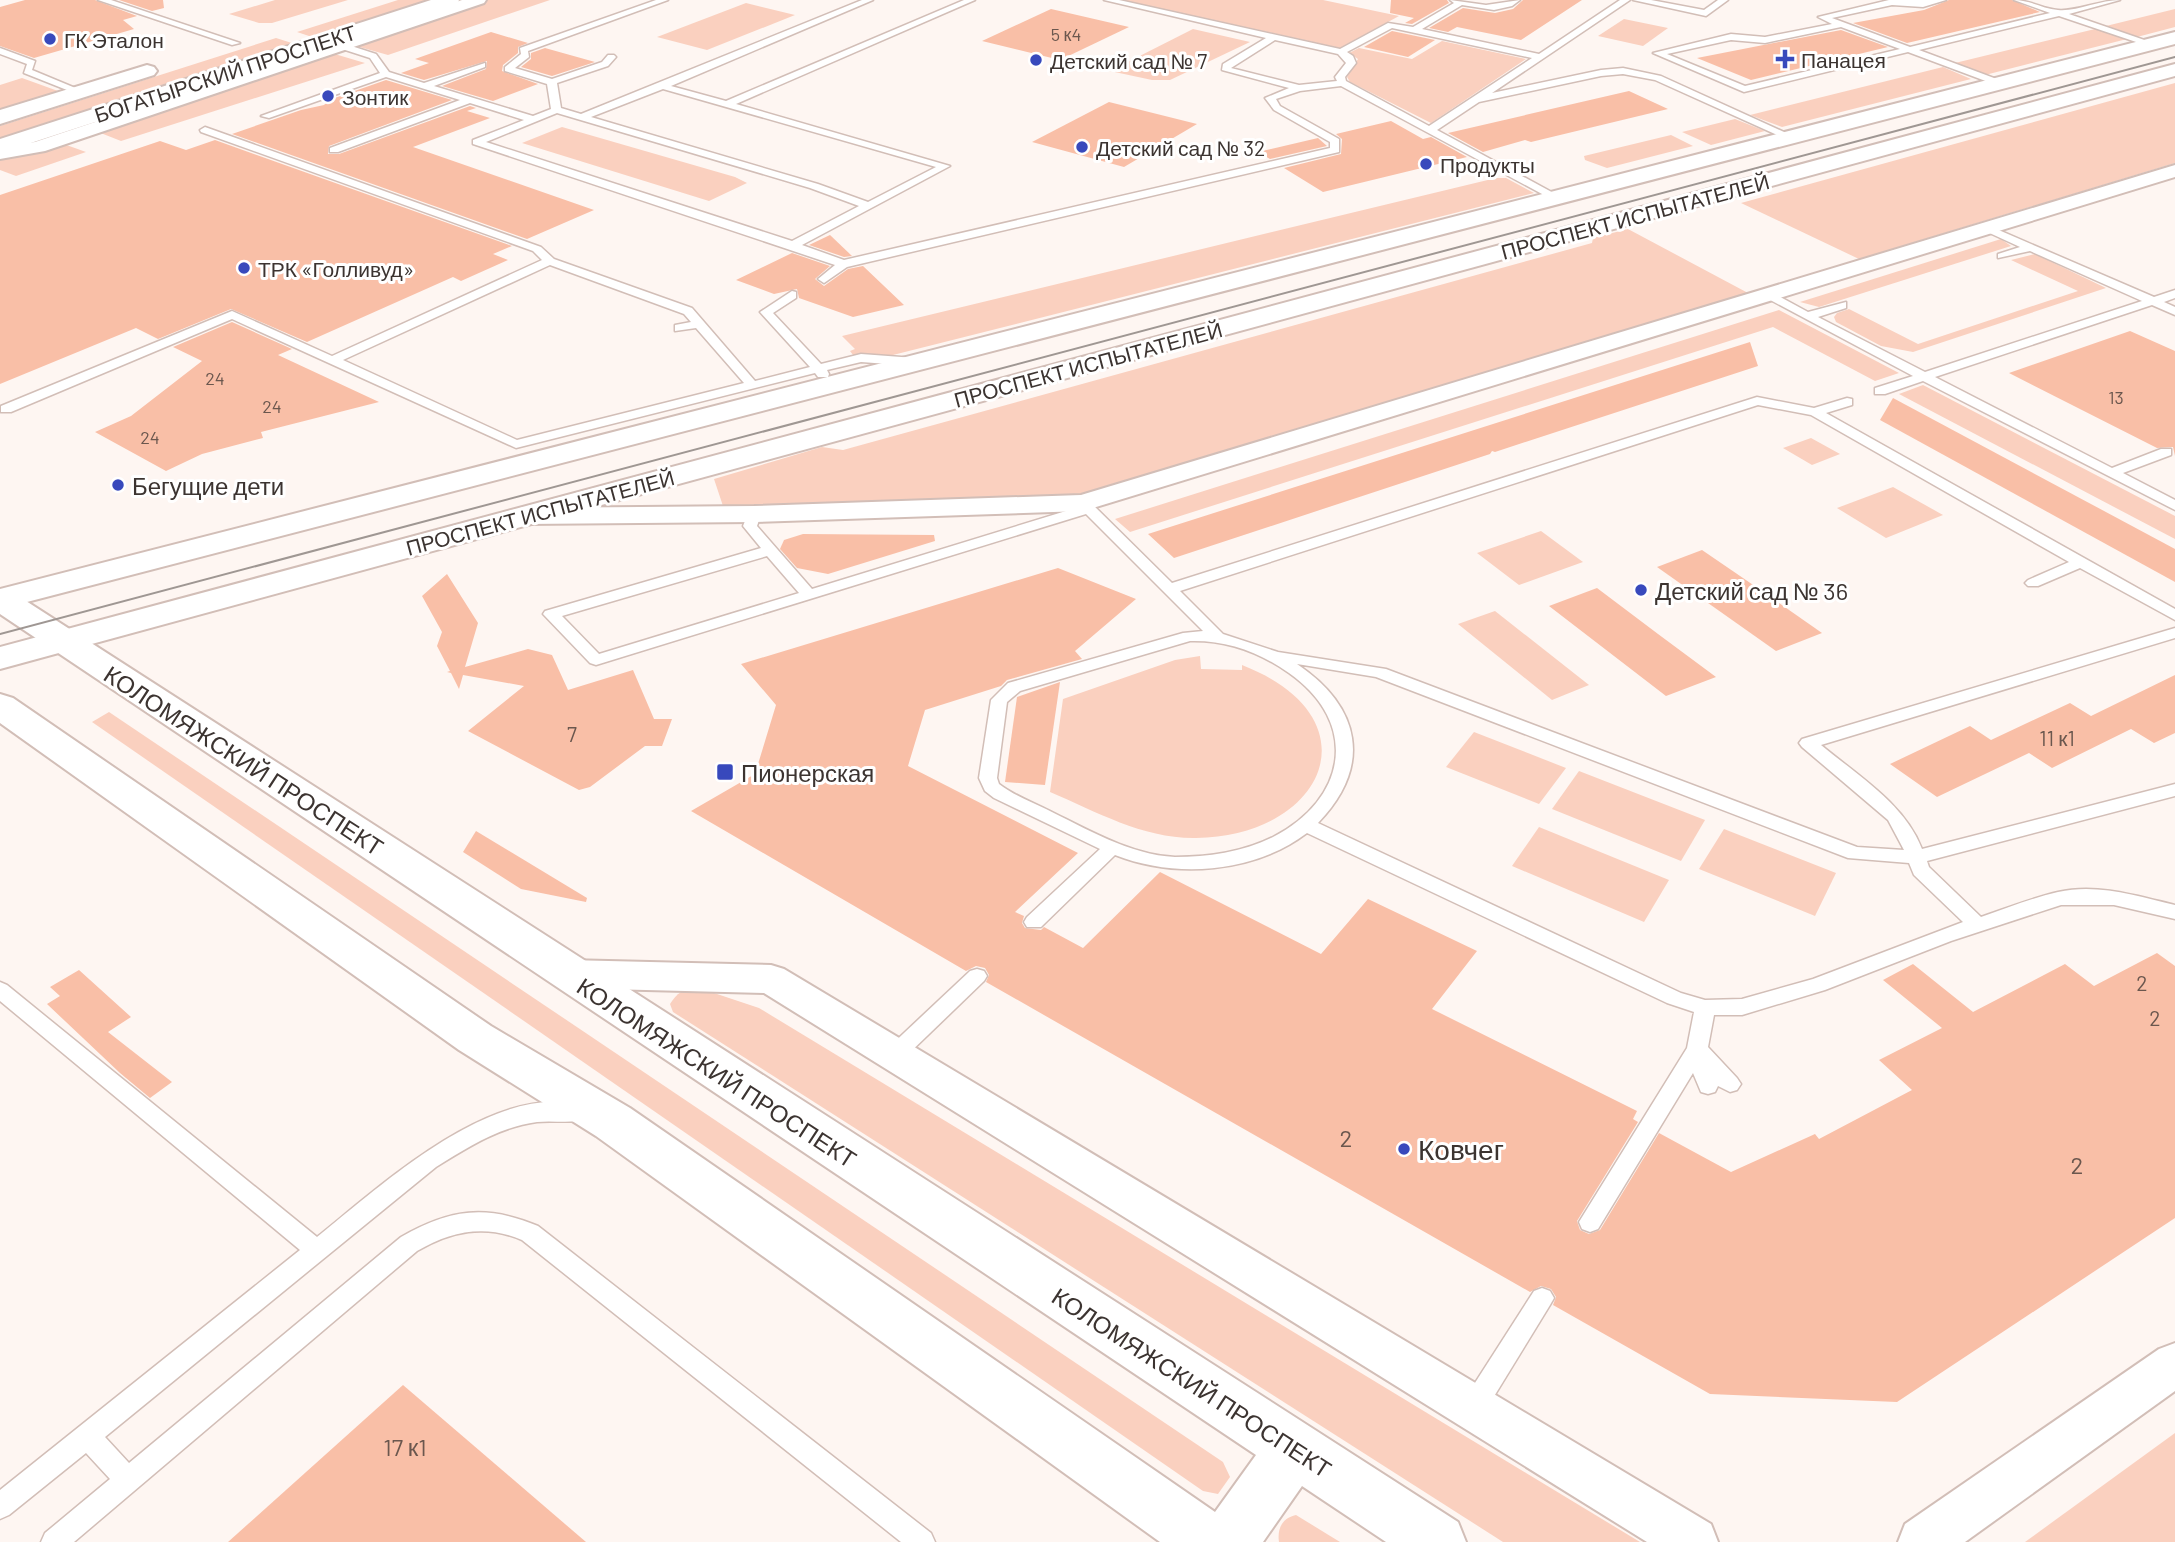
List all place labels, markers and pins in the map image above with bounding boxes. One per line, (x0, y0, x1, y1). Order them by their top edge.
place label: ГК Эталон (64, 27, 164, 52)
marker: ГК Эталон (42, 31, 58, 47)
place label: Панацея (1801, 47, 1886, 72)
place label: Детский сад № 7 (1050, 48, 1207, 73)
marker: Панацея (1775, 49, 1795, 69)
marker: Детский сад № 7 (1028, 52, 1044, 68)
place label: Зонтик (342, 84, 409, 109)
marker: Зонтик (320, 88, 336, 104)
place label: Детский сад № 32 (1096, 135, 1265, 160)
marker: Детский сад № 32 (1074, 139, 1090, 155)
place label: Продукты (1440, 152, 1535, 177)
marker: Продукты (1418, 156, 1434, 172)
place label: ТРК «Голливуд» (258, 256, 414, 281)
marker: ТРК «Голливуд» (236, 260, 252, 276)
place label: Бегущие дети (132, 471, 284, 500)
marker: Бегущие дети (110, 477, 126, 493)
place label: Детский сад № 36 (1655, 576, 1848, 605)
marker: Детский сад № 36 (1633, 582, 1649, 598)
place label: Пионерская (741, 758, 874, 787)
marker: Пионерская (715, 762, 735, 782)
place label: Ковчег (1418, 1132, 1504, 1166)
marker: Ковчег (1396, 1141, 1412, 1157)

